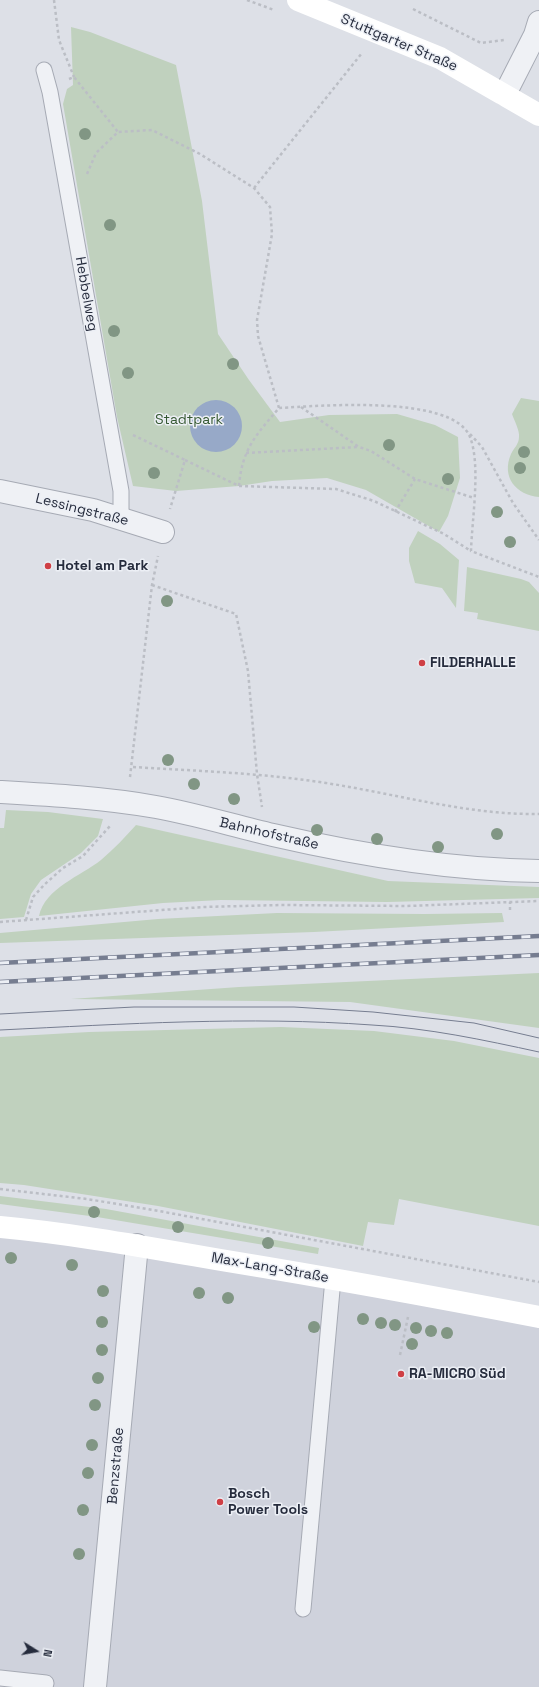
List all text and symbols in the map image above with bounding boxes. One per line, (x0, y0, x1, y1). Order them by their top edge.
street label: Stuttgarter Straße (338, 11, 460, 75)
street label: Hebbelweg (71, 255, 101, 333)
park label: Stadtpark (155, 412, 223, 428)
street label: Lessingstraße (34, 490, 130, 530)
place label: Hotel am Park (56, 558, 148, 574)
marker: Hotel am Park (43, 561, 53, 571)
place label: FILDERHALLE (430, 655, 516, 671)
marker: FILDERHALLE (417, 658, 427, 668)
street label: Bahnhofstraße (218, 814, 320, 854)
street label: Max-Lang-Straße (210, 1249, 330, 1287)
place label: RA-MICRO Süd (409, 1366, 506, 1382)
marker: RA-MICRO Süd (396, 1369, 406, 1379)
street label: Benzstraße (104, 1427, 128, 1505)
place label: Bosch Power Tools (228, 1486, 308, 1518)
marker: Bosch Power Tools (215, 1497, 225, 1507)
north arrow (16, 1631, 56, 1671)
text: N (40, 1648, 55, 1658)

